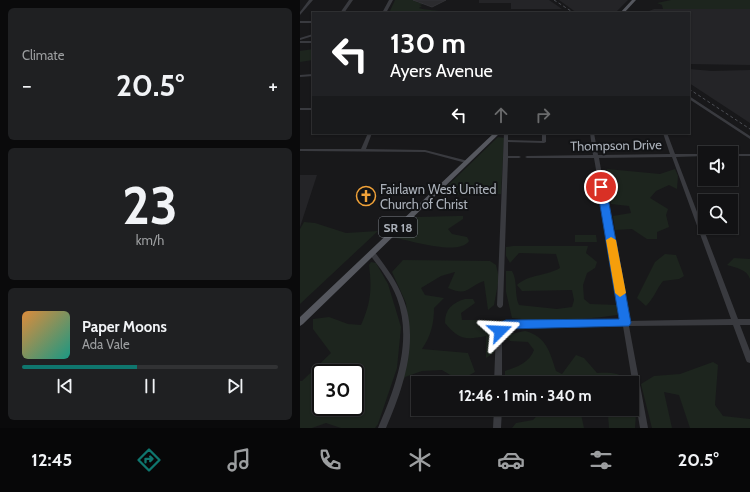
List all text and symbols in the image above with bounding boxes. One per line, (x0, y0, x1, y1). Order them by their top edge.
text: 130 m (390, 26, 466, 60)
icon: left (324, 28, 376, 80)
text: Climate (22, 47, 64, 63)
text: Ayers Avenue (390, 60, 493, 82)
text: 20.5° (116, 67, 184, 104)
text: − (22, 72, 32, 99)
text: + (268, 72, 278, 99)
icon: left (448, 104, 470, 126)
icon: ahead (490, 104, 512, 126)
icon: right (532, 104, 554, 126)
street label: Thompson Drive (570, 136, 662, 154)
map controls (698, 146, 738, 234)
button: sound (698, 146, 738, 186)
pin (584, 170, 618, 204)
text: 23 (122, 174, 178, 237)
icon: arrive (590, 176, 612, 198)
place label: Fairlawn West United Church of Christ (380, 181, 496, 212)
church icon: Fairlawn West United Church of Christ (355, 185, 377, 207)
button: search (698, 194, 738, 234)
road number: SR 18 (379, 217, 417, 237)
text: km/h (136, 232, 164, 248)
position arrow (479, 310, 521, 352)
text: Paper Moons (82, 318, 167, 336)
text: Ada Vale (82, 336, 130, 352)
speed limit sign: 30 (312, 364, 364, 416)
icon: previous (54, 375, 76, 397)
icon: pause (139, 375, 161, 397)
icon: next (224, 375, 246, 397)
text: 12:46 · 1 min · 340 m (458, 387, 592, 405)
icon: directions (135, 446, 163, 474)
icon: music (225, 446, 253, 474)
icon: phone (316, 446, 344, 474)
icon: climate (406, 446, 434, 474)
icon: car (497, 446, 525, 474)
icon: filters (587, 446, 615, 474)
text: 12:45 (31, 449, 72, 471)
text: 20.5° (678, 449, 719, 471)

